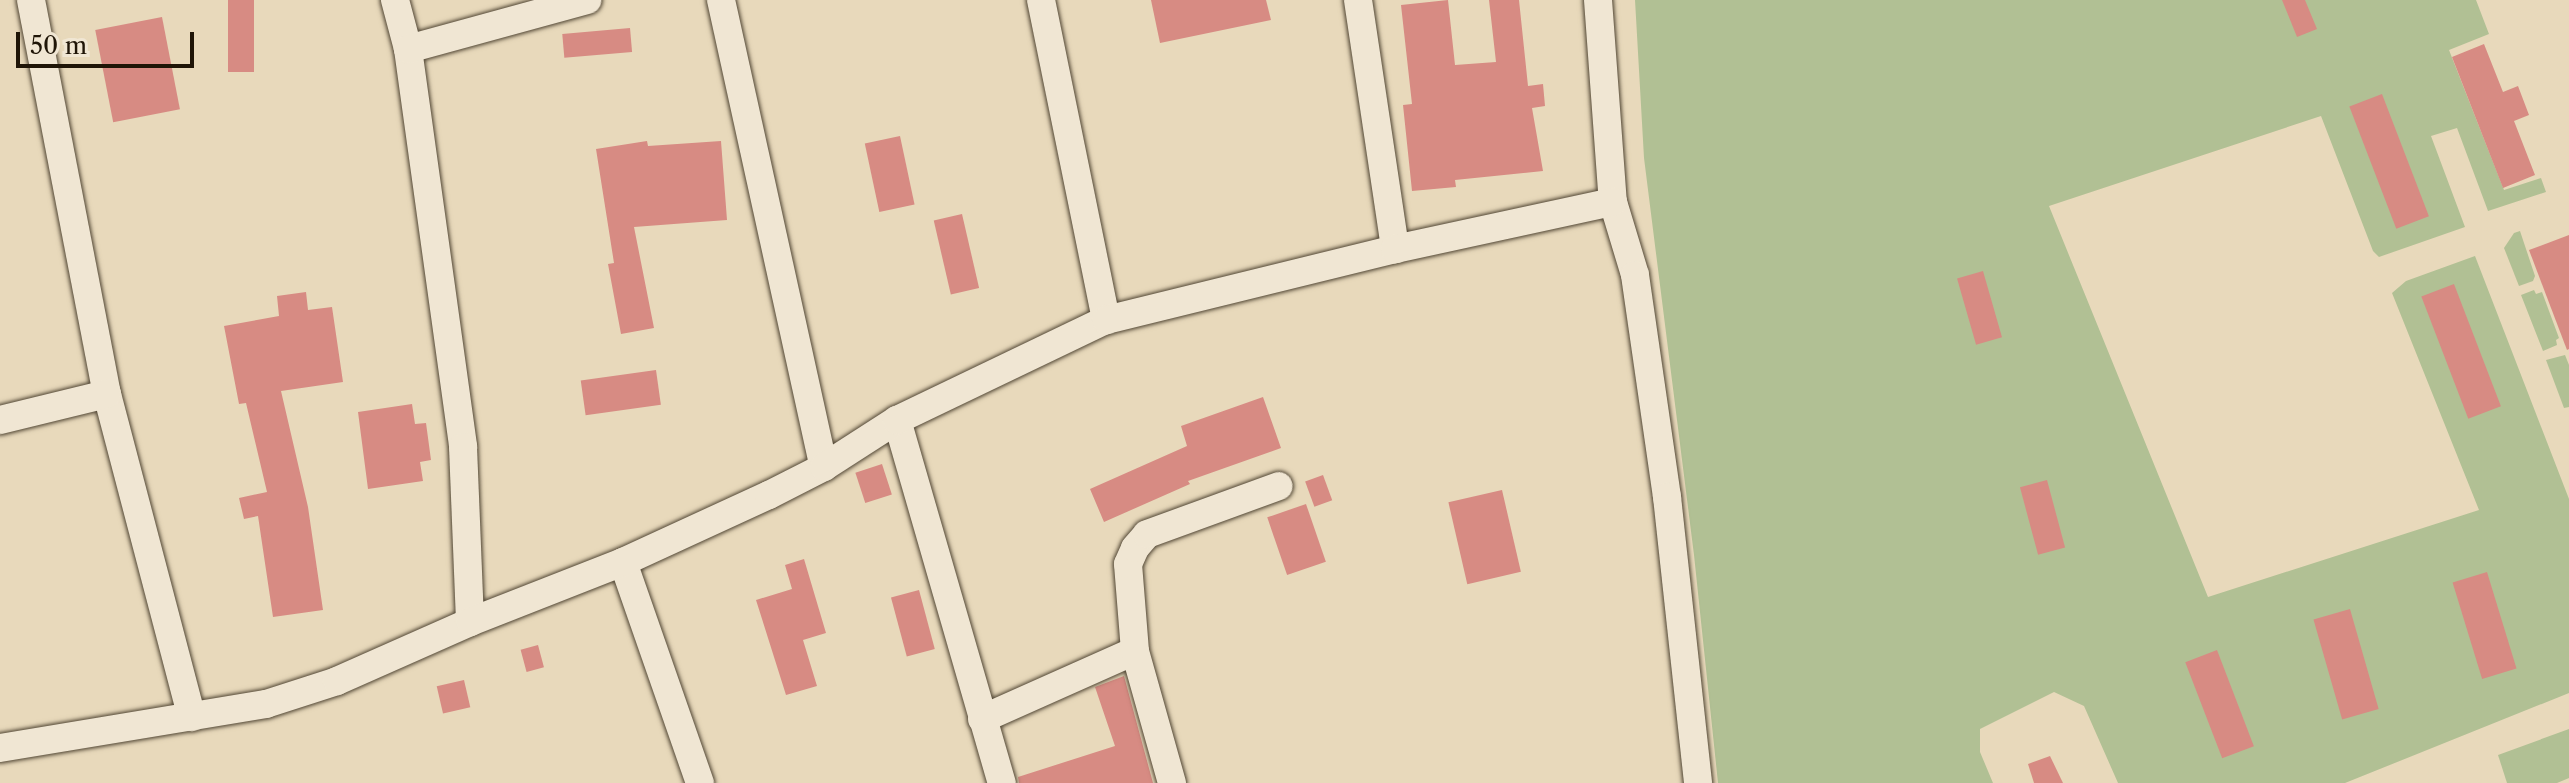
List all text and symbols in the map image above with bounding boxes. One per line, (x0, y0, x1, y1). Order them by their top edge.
scale bar (20, 16, 198, 66)
text: 50 m (30, 31, 87, 60)

